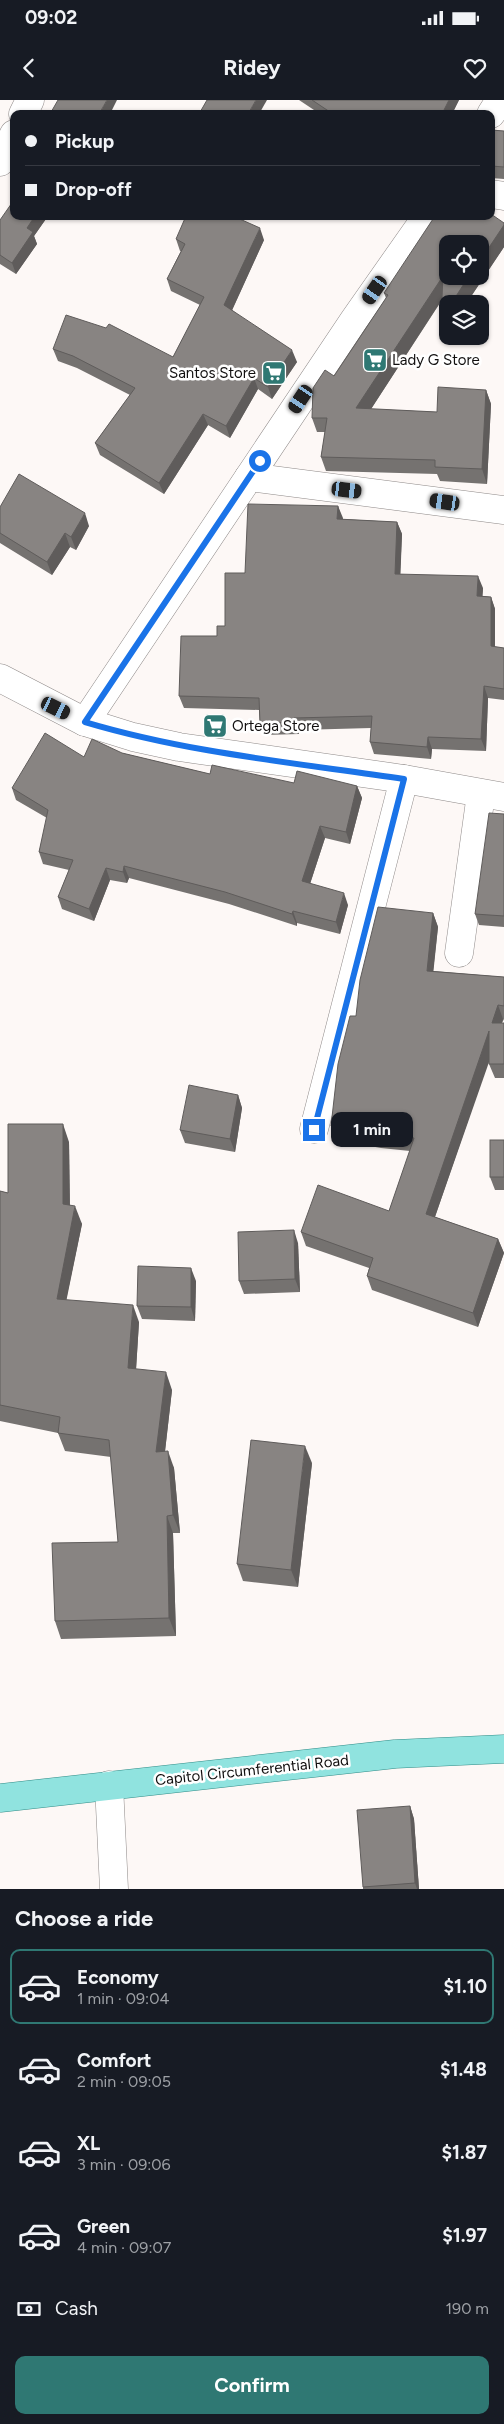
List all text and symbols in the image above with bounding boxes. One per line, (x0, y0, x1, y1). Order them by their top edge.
text: 09:02 (25, 6, 77, 29)
icon: back (15, 54, 43, 82)
text: Ridey (223, 54, 281, 81)
icon: heart (461, 54, 489, 82)
text: Pickup (55, 130, 114, 153)
text: Drop-off (55, 178, 132, 201)
map controls (439, 235, 489, 345)
button: locate (439, 235, 489, 285)
car (360, 273, 389, 307)
button: layers (439, 295, 489, 345)
supermarket icon: Lady G Store (362, 347, 388, 373)
place label: Lady G Store (392, 351, 480, 369)
supermarket icon: Santos Store (261, 360, 287, 386)
place label: Santos Store (169, 364, 256, 382)
car (286, 382, 315, 416)
route start (249, 450, 271, 472)
car (331, 481, 362, 499)
car (429, 492, 460, 512)
car (39, 695, 72, 721)
supermarket icon: Ortega Store (202, 713, 228, 739)
place label: Ortega Store (232, 717, 320, 735)
callout: 1 min (332, 1112, 414, 1148)
route end (303, 1119, 325, 1141)
text: 1 min (353, 1120, 391, 1139)
street label: Capitol Circumferential Road (154, 1751, 350, 1789)
text: Choose a ride (15, 1905, 153, 1932)
icon: car (17, 1964, 62, 2009)
text: Economy (77, 1966, 159, 1989)
text: $1.10 (443, 1975, 487, 1998)
text: 1 min · 09:04 (77, 1989, 169, 2008)
icon: car (17, 2047, 62, 2092)
text: Comfort (77, 2049, 152, 2072)
text: $1.48 (440, 2058, 487, 2081)
text: 2 min · 09:05 (77, 2072, 171, 2091)
icon: car (17, 2130, 62, 2175)
text: XL (77, 2132, 100, 2155)
text: $1.87 (442, 2141, 487, 2164)
text: 3 min · 09:06 (77, 2155, 171, 2174)
icon: car (17, 2213, 62, 2258)
text: Green (77, 2215, 130, 2238)
text: $1.97 (442, 2224, 487, 2247)
text: 4 min · 09:07 (77, 2238, 171, 2257)
icon: cash (15, 2295, 43, 2323)
text: Cash (55, 2297, 98, 2320)
text: 190 m (446, 2299, 489, 2318)
button: Confirm (15, 2356, 489, 2414)

